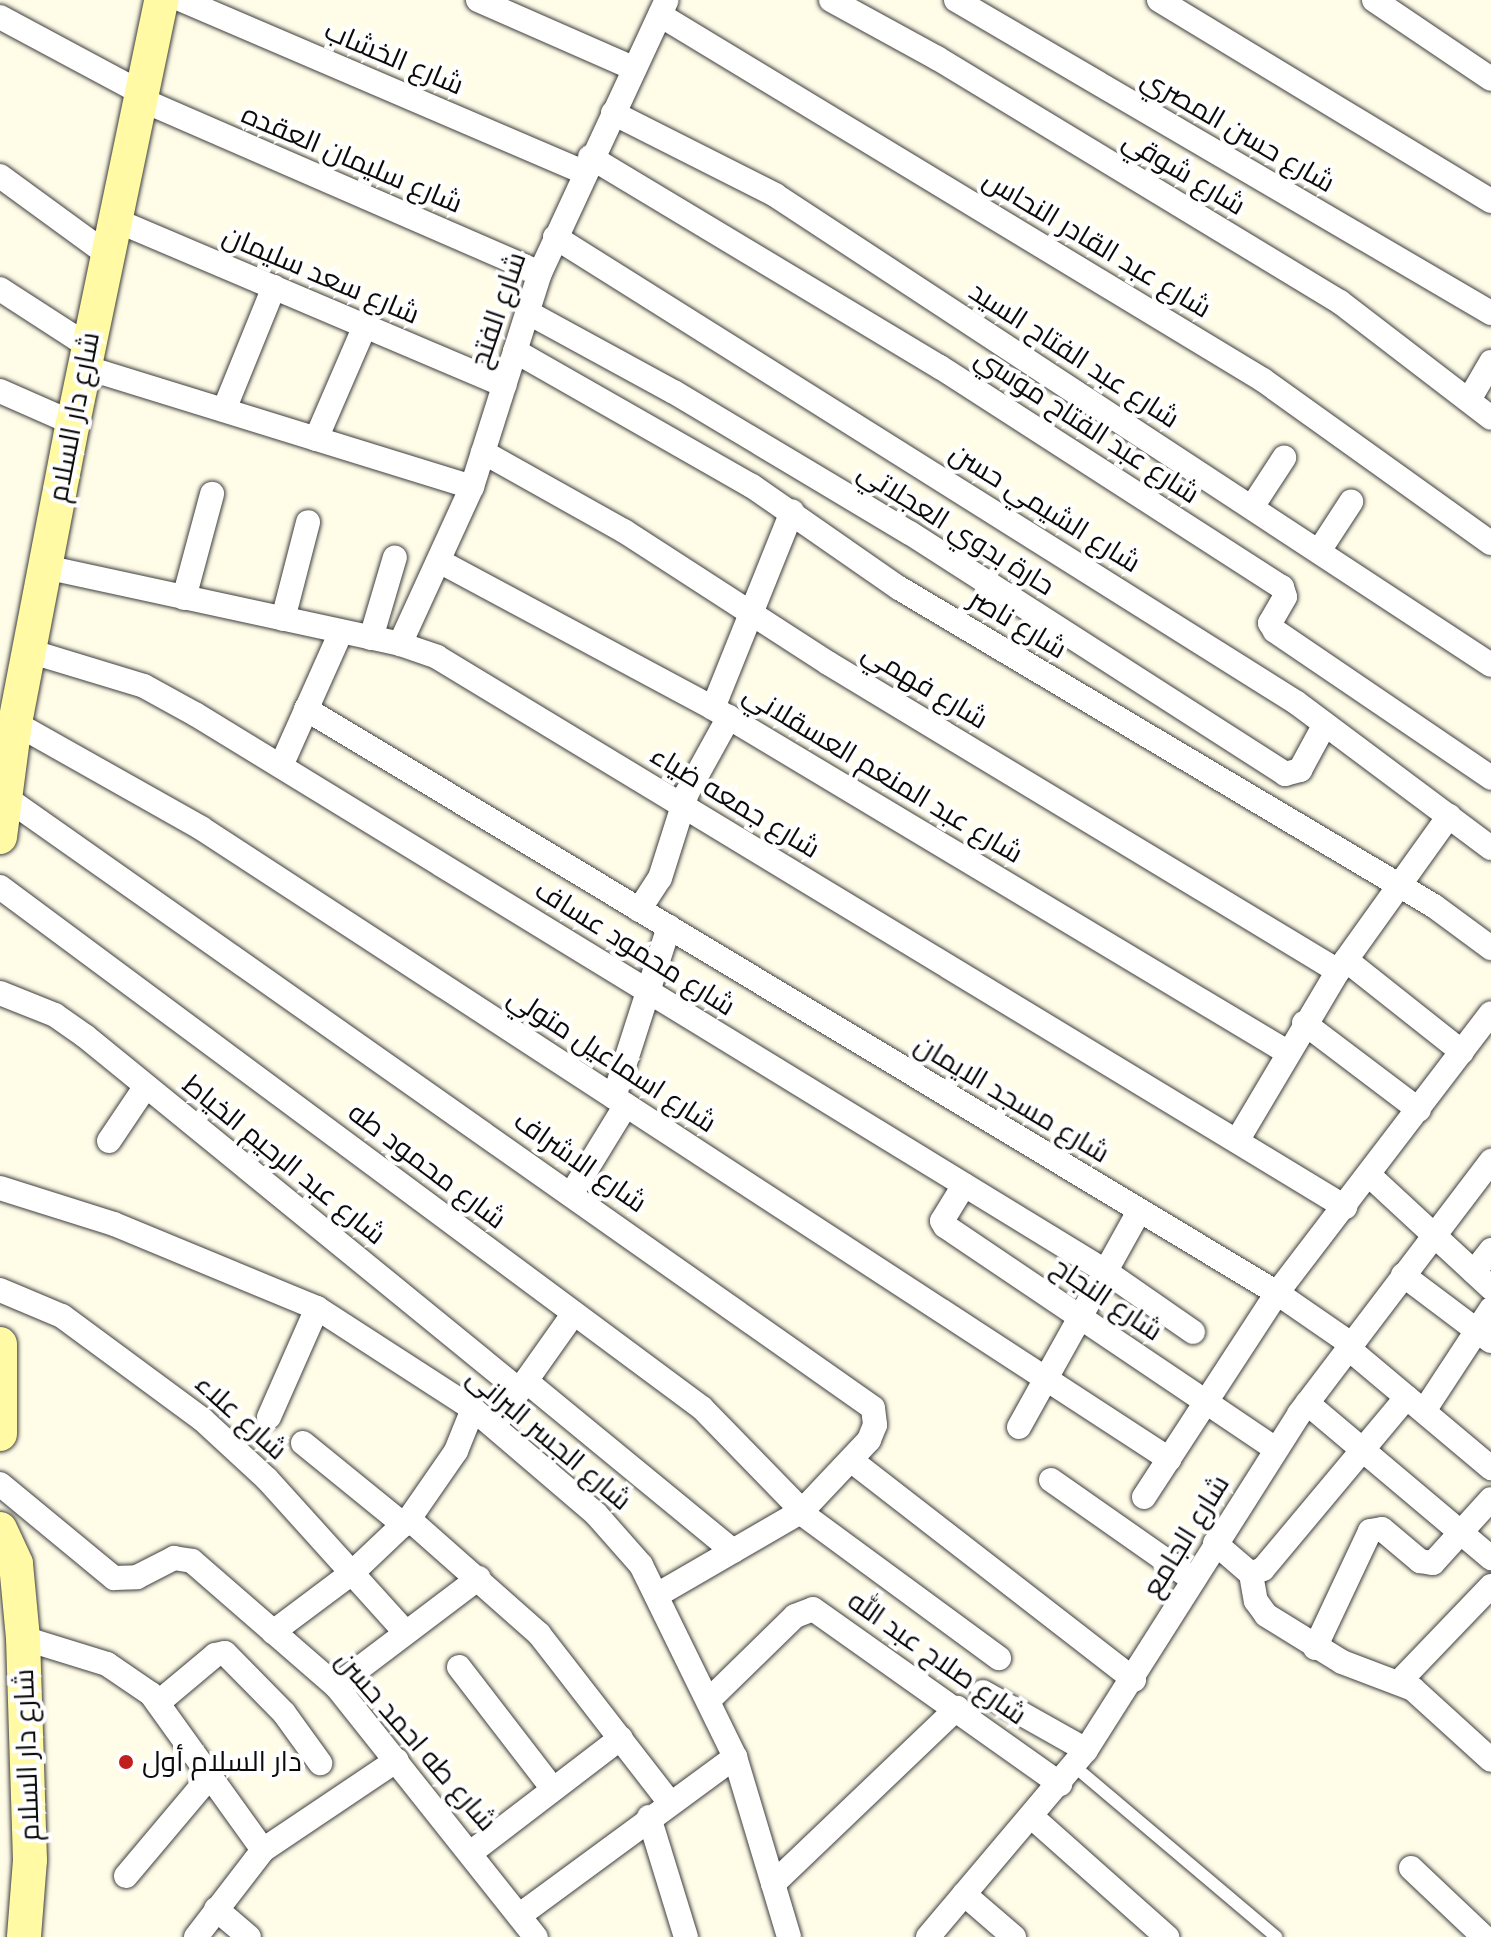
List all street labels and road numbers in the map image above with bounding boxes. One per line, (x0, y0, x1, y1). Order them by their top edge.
street label: شارع الخشاب (319, 14, 469, 102)
street label: شارع حسن المصري (1135, 62, 1341, 200)
street label: شارع سليمان العقده (237, 97, 467, 221)
street label: شارع شوقي (1117, 123, 1251, 223)
street label: شارع عبد القادر النحاس (977, 163, 1217, 325)
street label: شارع سعد سليمان (218, 218, 424, 332)
street label: شارع الفتح (463, 248, 533, 372)
street label: شارع عبد الفتاح السيد (963, 275, 1185, 435)
street label: شارع دار السلام (41, 329, 107, 505)
street label: شارع عبد الفتاح موسي (969, 341, 1205, 511)
street label: شارع الشيمي حسن (944, 436, 1146, 580)
street label: حارة بدوي العجلاتي (852, 455, 1060, 603)
street label: شارع ناصر (963, 582, 1073, 666)
street label: شارع فهمي (856, 635, 994, 737)
street label: شارع عبد المنعم العسقلاني (737, 677, 1029, 871)
street label: شارع جمعه ضياء (644, 738, 826, 866)
street label: شارع محمود عساف (529, 873, 741, 1023)
street label: شارع اسماعيل متولي (502, 980, 722, 1140)
street label: شارع مسجد الايمان (909, 1028, 1115, 1170)
street label: شارع عبد الرحيم الخياط (176, 1068, 392, 1252)
street label: شارع محمود طه (341, 1096, 513, 1236)
street label: شارع الاشراف (507, 1104, 653, 1220)
street label: شارع النجاح (1045, 1250, 1169, 1348)
street label: شارع الجسر البرانى (460, 1361, 638, 1517)
street label: شارع علاء (188, 1367, 294, 1467)
street label: شارع الجامع (1135, 1469, 1237, 1603)
street label: شارع صلاح عبد الله (841, 1584, 1033, 1732)
street label: شارع طه احمد حسن (328, 1644, 504, 1838)
street label: شارع دار السلام (7, 1668, 47, 1842)

